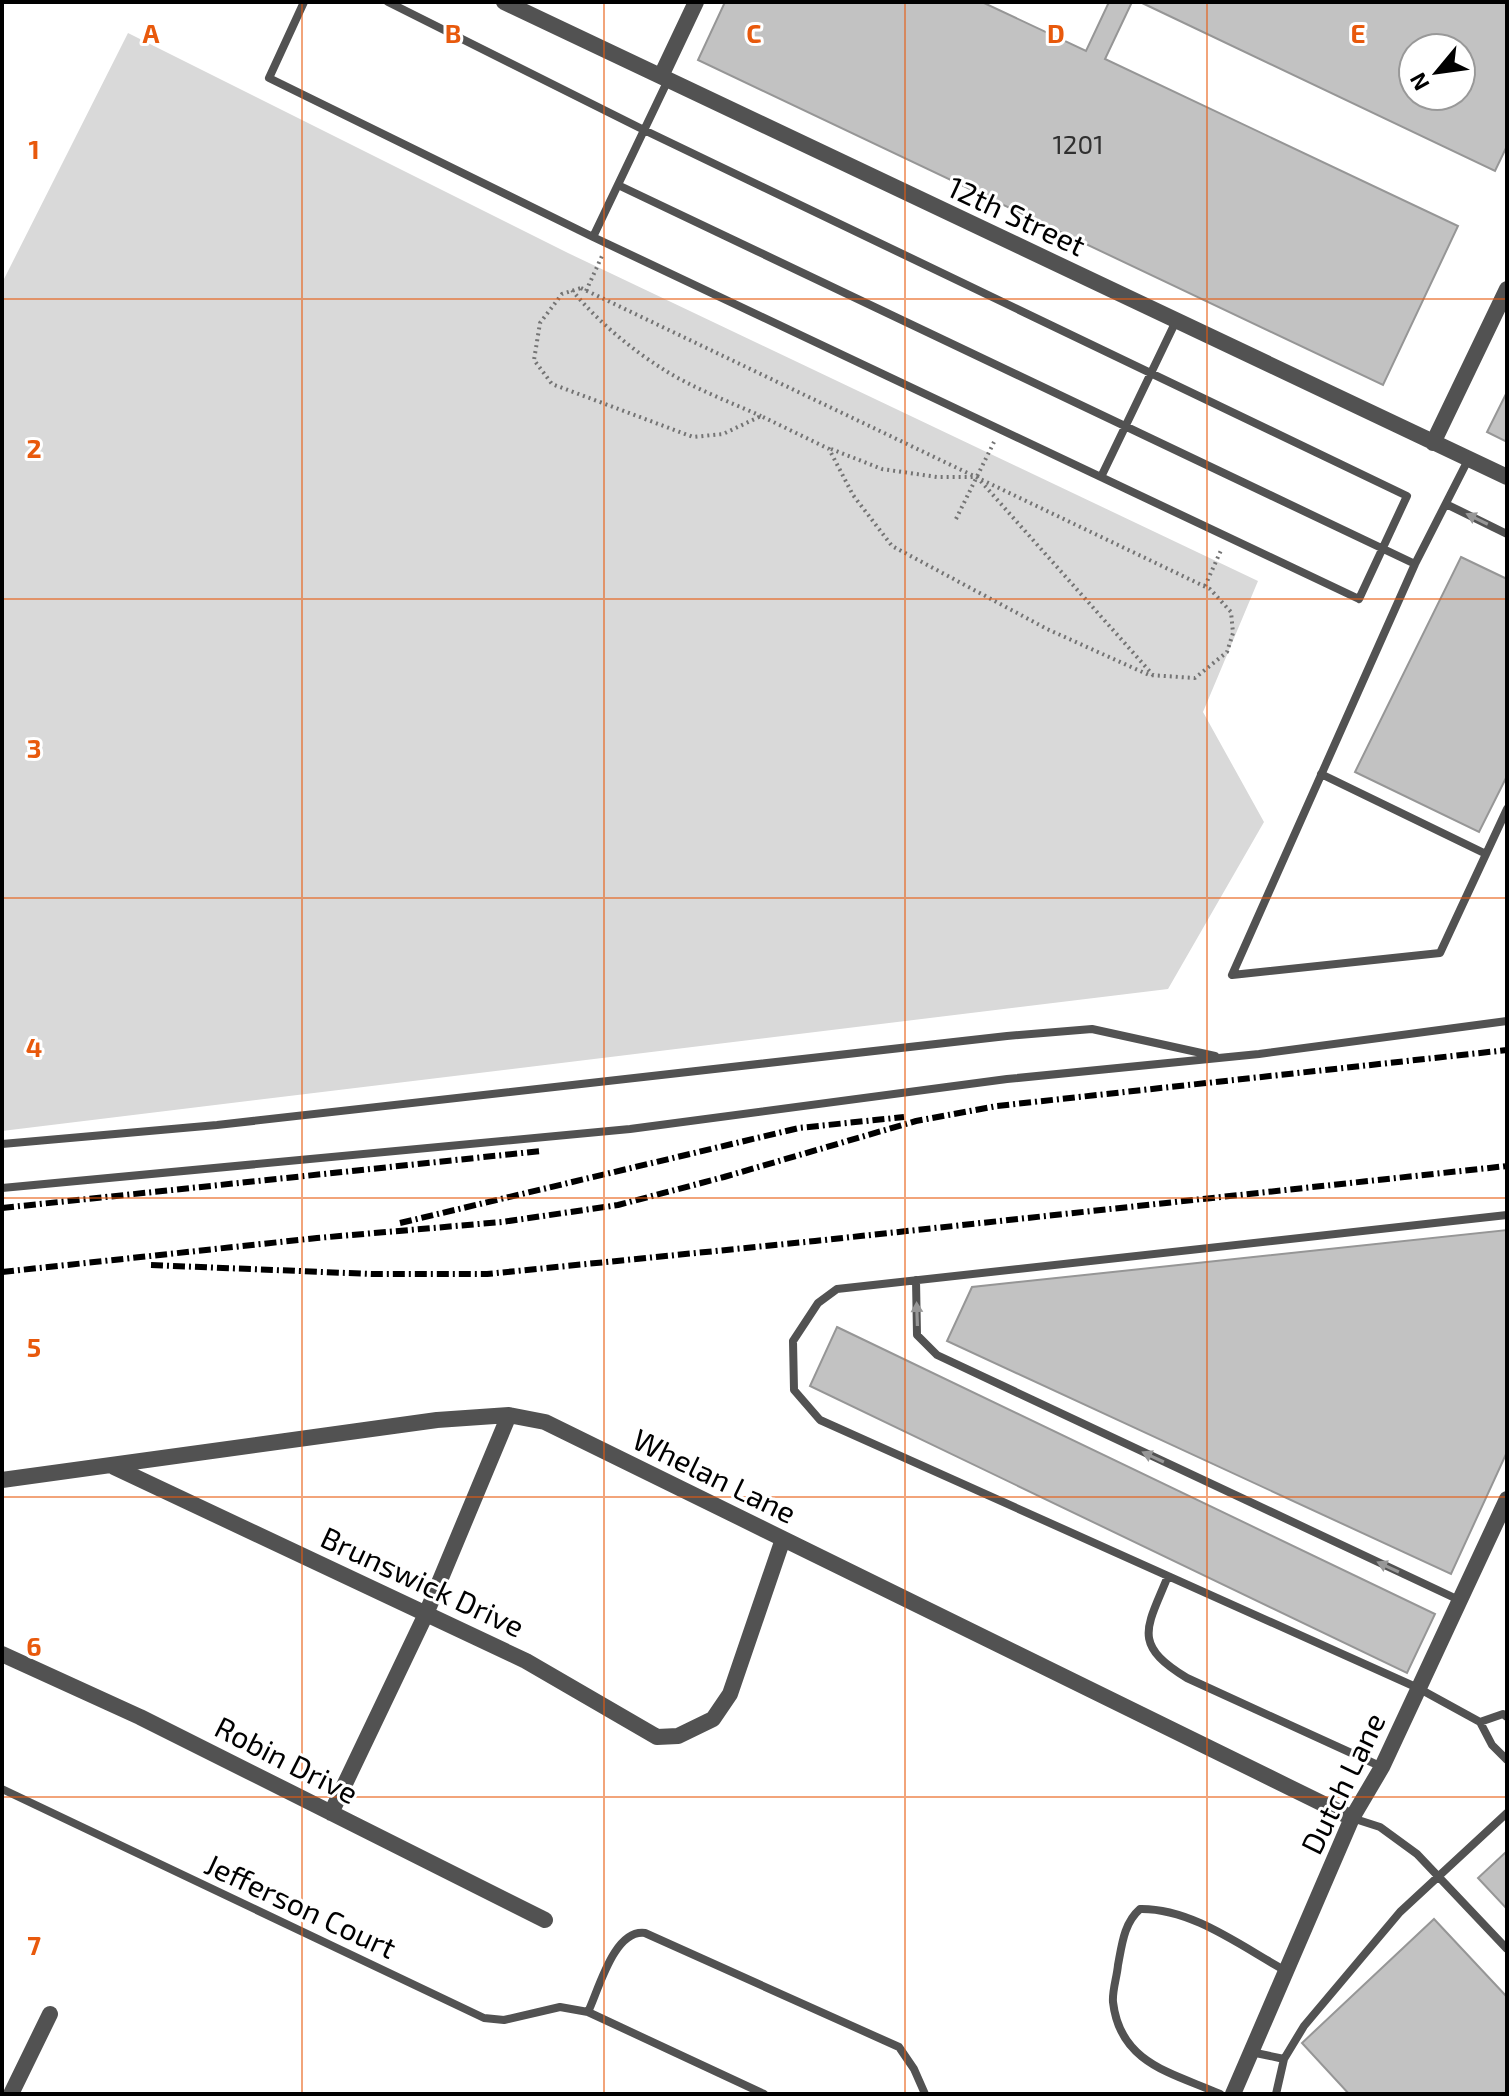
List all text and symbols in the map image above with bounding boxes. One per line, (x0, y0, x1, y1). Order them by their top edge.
text: A (143, 17, 160, 48)
text: B (445, 17, 461, 48)
text: C (746, 17, 762, 48)
text: D (1047, 17, 1065, 48)
text: E (1350, 17, 1366, 48)
north arrow (1397, 32, 1477, 112)
text: N (1403, 69, 1434, 95)
house number: 1201 (1053, 128, 1104, 159)
text: 1 (28, 133, 40, 164)
street label: 12th Street (942, 167, 1092, 263)
text: 2 (26, 432, 42, 463)
one-way arrow (1465, 512, 1488, 526)
text: 3 (27, 732, 41, 763)
text: 4 (26, 1031, 42, 1062)
one-way arrow (910, 1301, 923, 1326)
text: 5 (27, 1331, 41, 1362)
street label: Whelan Lane (628, 1420, 802, 1530)
one-way arrow (1141, 1450, 1165, 1463)
street label: Brunswick Drive (316, 1518, 530, 1644)
one-way arrow (1377, 1560, 1400, 1574)
text: 6 (26, 1630, 42, 1661)
street label: Dutch Lane (1292, 1706, 1392, 1860)
street label: Robin Drive (210, 1708, 364, 1810)
street label: Jefferson Court (200, 1845, 402, 1965)
text: 7 (27, 1929, 41, 1960)

